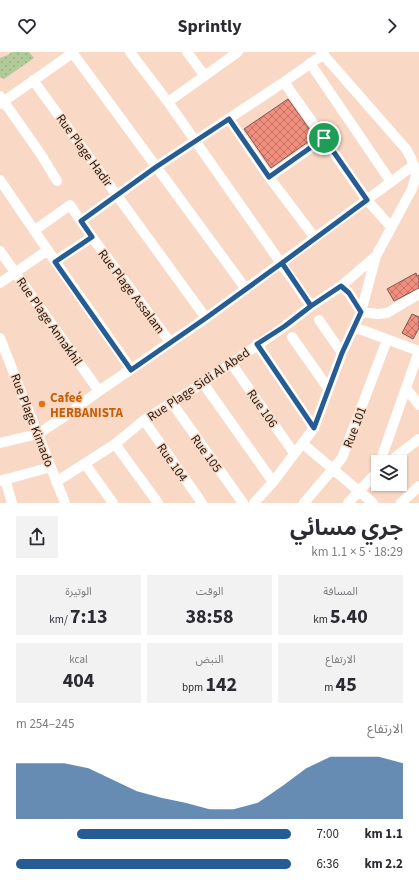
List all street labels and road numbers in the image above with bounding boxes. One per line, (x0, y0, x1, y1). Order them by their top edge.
street label: Rue Plage Hadir (52, 110, 117, 191)
street label: Rue Plage Assalam (93, 246, 169, 338)
street label: Rue Plage Annakhil (12, 274, 86, 369)
street label: Rue Plage Sidi Al Abed (144, 344, 253, 426)
street label: Rue Plage Kimado (6, 371, 58, 470)
street label: Rue 106 (243, 386, 282, 431)
street label: Rue 101 (339, 404, 371, 451)
street label: Rue 105 (186, 431, 226, 476)
street label: Rue 104 (153, 440, 192, 486)

